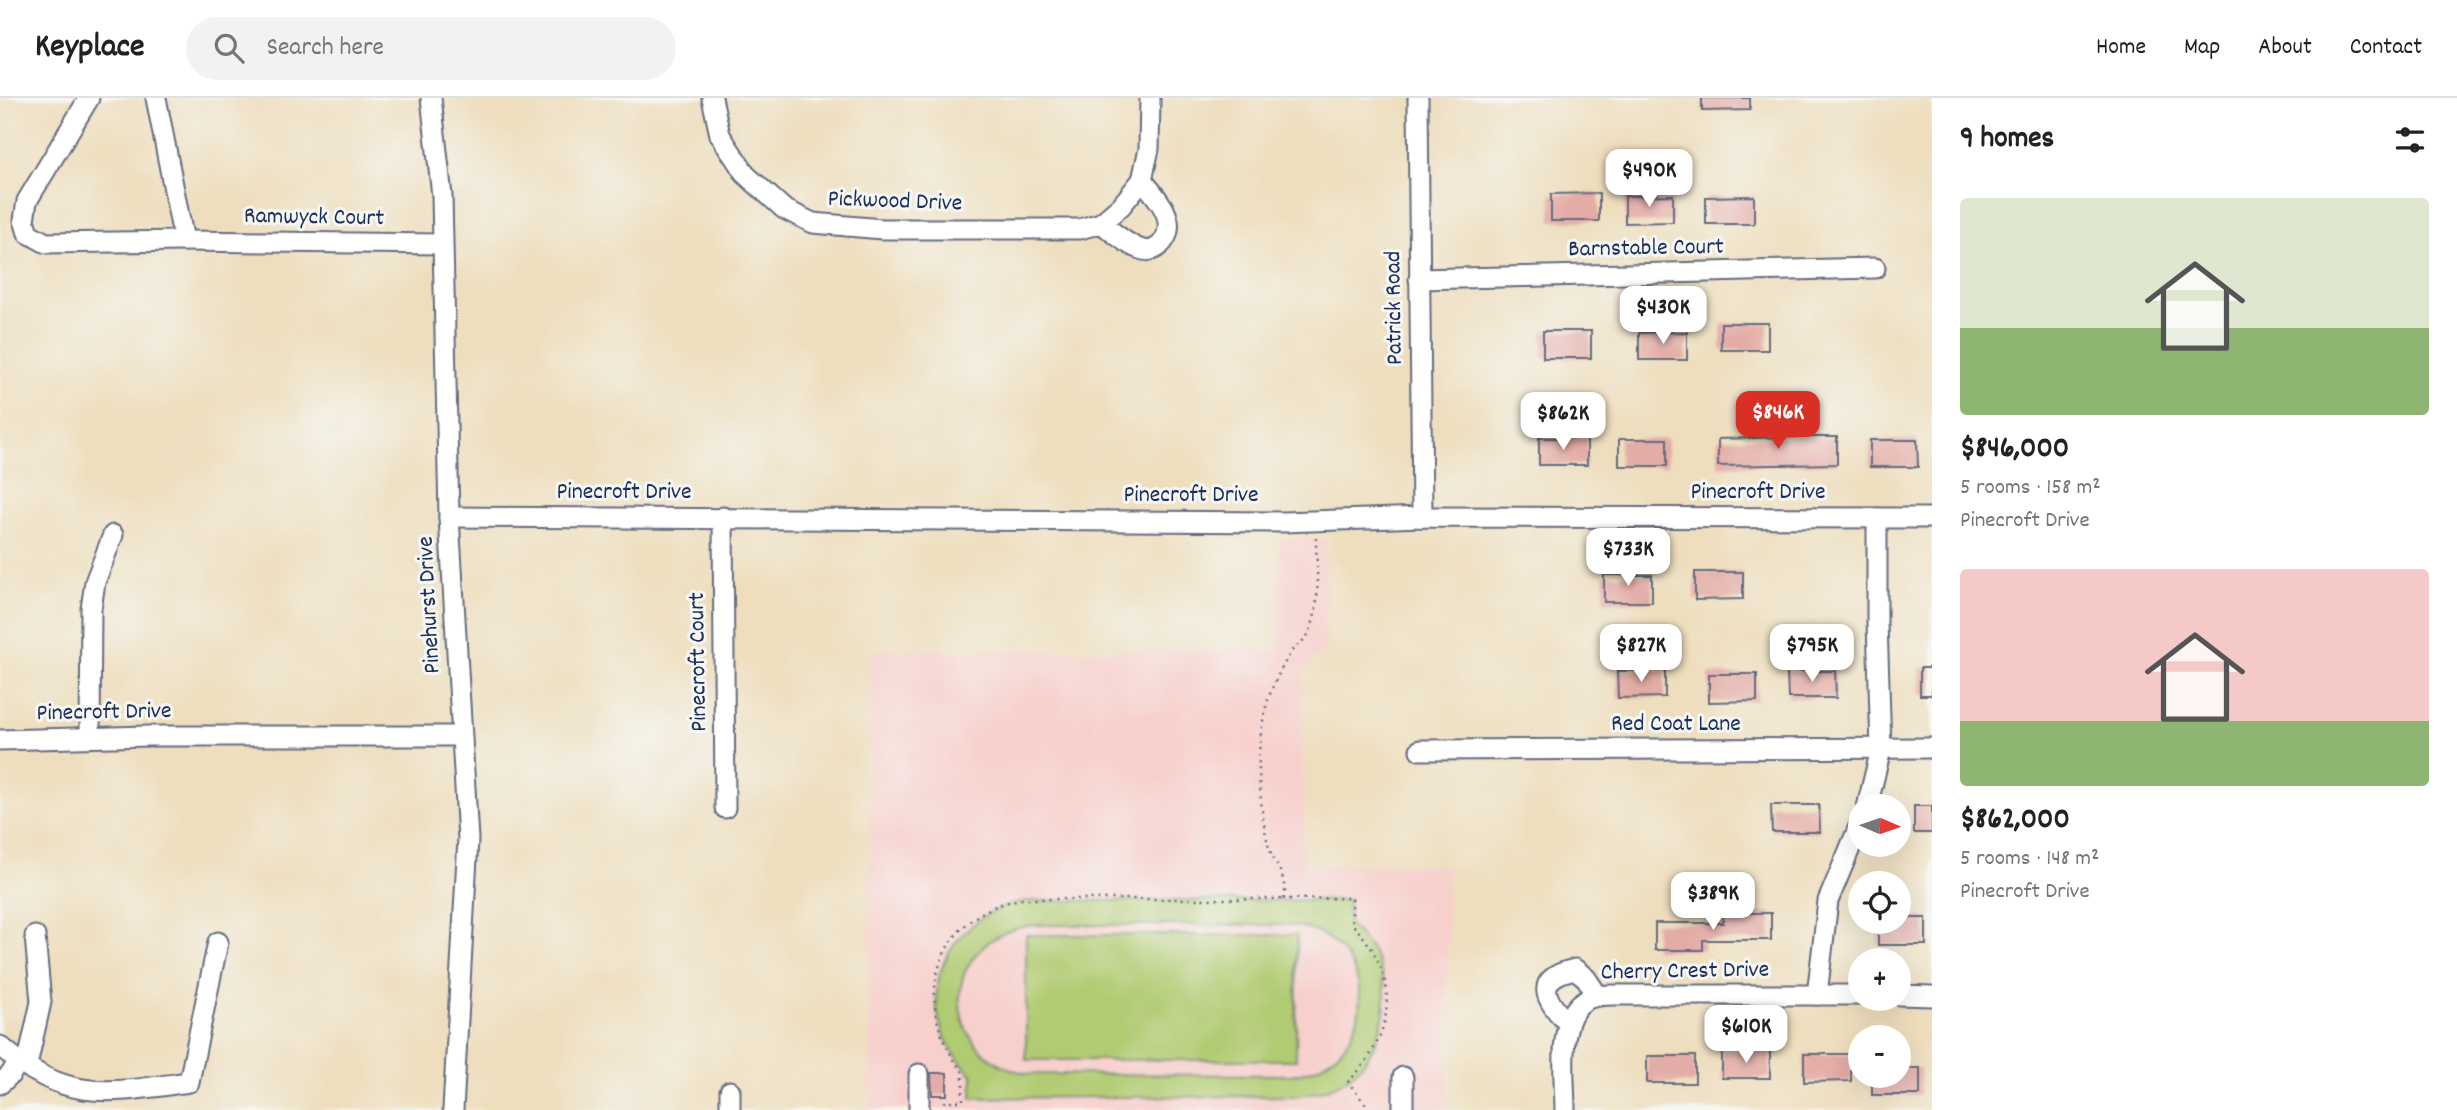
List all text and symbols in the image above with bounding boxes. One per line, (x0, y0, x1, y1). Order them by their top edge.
search box (186, 17, 676, 80)
text: Keyplace (35, 25, 144, 72)
icon: search (210, 29, 248, 67)
text: Search here (266, 30, 384, 67)
text: Home (2096, 31, 2146, 65)
text: Map (2184, 31, 2220, 65)
text: About (2258, 31, 2312, 65)
text: Contact (2350, 31, 2422, 65)
text: 9 homes (1960, 119, 2054, 162)
icon: filters (2391, 121, 2429, 159)
pin: $490K (1600, 150, 1698, 209)
text: $490K (1622, 155, 1676, 188)
street label: Pickwood Drive (827, 183, 963, 221)
street label: Ramwyck Court (244, 200, 385, 236)
street label: Barnstable Court (1568, 231, 1724, 267)
icon: home (2132, 243, 2258, 369)
street label: Patrick Road (1377, 251, 1413, 365)
pin: $430K (1614, 286, 1712, 346)
text: $430K (1636, 292, 1690, 325)
pin: $862K (1514, 392, 1612, 452)
pin: $846K (1729, 392, 1827, 451)
text: $846K (1752, 397, 1804, 430)
text: $862K (1537, 398, 1589, 431)
text: $846,000 (1960, 429, 2069, 472)
text: 5 rooms · 158 m² (1960, 472, 2101, 505)
street label: Pinecroft Drive (556, 476, 692, 510)
street label: Pinecroft Drive (1690, 476, 1826, 510)
street label: Pinecroft Drive (1123, 479, 1259, 513)
text: Pinecroft Drive (1960, 505, 2090, 538)
pin: $733K (1579, 528, 1677, 588)
text: $733K (1602, 534, 1654, 567)
street label: Pinehurst Drive (409, 535, 451, 675)
street label: Pinecroft Court (681, 592, 717, 732)
icon: home (2132, 614, 2258, 740)
pin: $827K (1592, 624, 1690, 684)
pin: $795K (1763, 624, 1861, 684)
text: $827K (1616, 630, 1666, 663)
text: $795K (1786, 630, 1838, 663)
street label: Pinecroft Drive (36, 695, 172, 731)
street label: Red Coat Lane (1611, 708, 1741, 742)
north arrow (1848, 794, 1911, 858)
map controls (1848, 794, 1911, 1088)
text: $862,000 (1960, 800, 2070, 843)
text: 5 rooms · 148 m² (1960, 843, 2099, 876)
button: locate (1848, 871, 1911, 934)
pin: $389K (1664, 872, 1762, 932)
text: Pinecroft Drive (1960, 876, 2090, 909)
text: $389K (1687, 878, 1739, 911)
button: + (1848, 948, 1911, 1011)
street label: Cherry Crest Drive (1600, 954, 1770, 990)
pin: $610K (1697, 1006, 1795, 1065)
text: $610K (1720, 1011, 1772, 1044)
button: − (1848, 1025, 1911, 1088)

